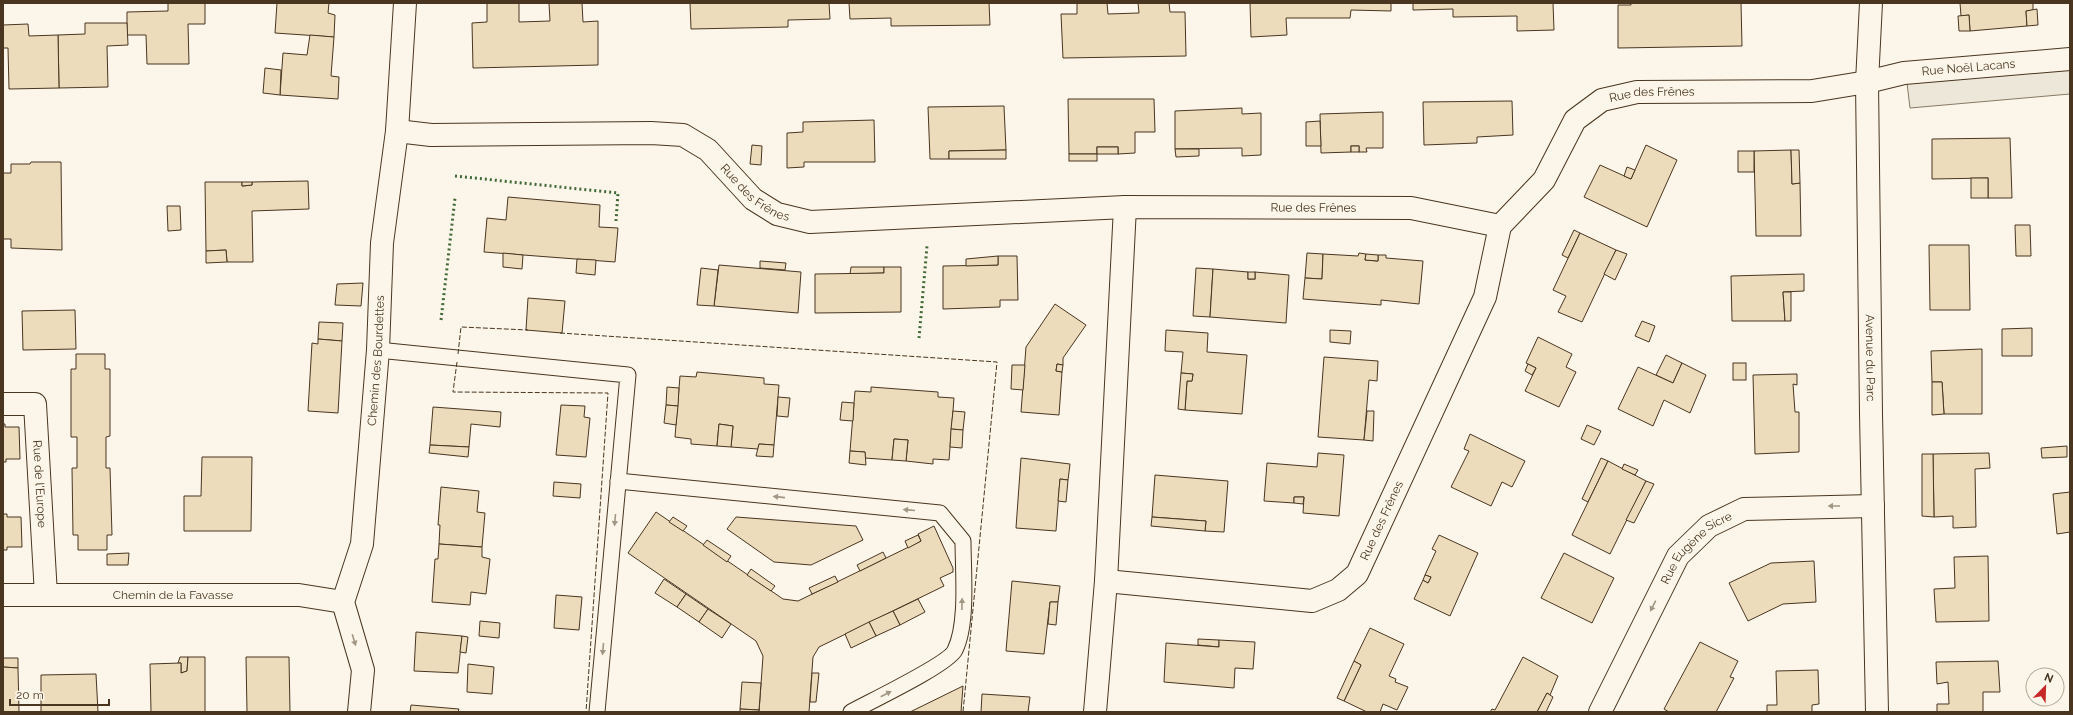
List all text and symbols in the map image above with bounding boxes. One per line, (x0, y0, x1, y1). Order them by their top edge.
street label: Rue Noël Lacans (1921, 57, 2016, 78)
street label: Rue des Frênes (1608, 85, 1695, 105)
street label: Rue des Frênes (717, 161, 791, 224)
street label: Rue des Frênes (1270, 201, 1357, 215)
street label: Chemin des Bourdettes (365, 295, 387, 427)
street label: Avenue du Parc (1863, 314, 1878, 402)
street label: Rue de l'Europe (30, 440, 49, 528)
street label: Rue des Frênes (1357, 478, 1406, 562)
one-way arrow (773, 494, 785, 500)
one-way arrow (1827, 503, 1840, 509)
one-way arrow (903, 507, 915, 514)
street label: Rue Eugène Sicre (1658, 509, 1734, 587)
one-way arrow (611, 514, 618, 526)
street label: Chemin de la Favasse (113, 588, 233, 602)
one-way arrow (959, 597, 965, 610)
one-way arrow (1650, 600, 1656, 612)
one-way arrow (351, 634, 357, 646)
one-way arrow (599, 643, 606, 655)
north arrow (2025, 667, 2065, 707)
text: N (2042, 671, 2055, 686)
scale bar (10, 681, 109, 707)
text: 20 m (16, 688, 44, 702)
one-way arrow (880, 690, 892, 697)

